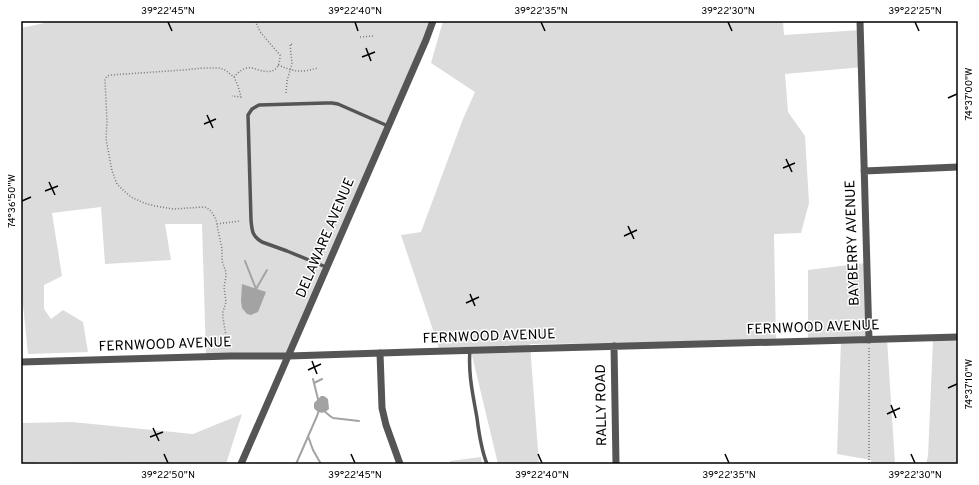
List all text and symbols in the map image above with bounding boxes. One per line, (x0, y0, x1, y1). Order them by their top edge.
text: 39°22'45"N (141, 5, 195, 18)
text: 39°22'40"N (328, 5, 382, 18)
text: 39°22'35"N (514, 5, 568, 18)
text: 39°22'30"N (701, 5, 755, 18)
text: 39°22'25"N (888, 5, 942, 18)
text: 74°37'00"W (963, 68, 976, 121)
text: 74°36'50"W (6, 174, 19, 228)
street label: DELAWARE AVENUE (293, 175, 359, 301)
street label: BAYBERRY AVENUE (842, 180, 864, 306)
street label: FERNWOOD AVENUE (746, 317, 880, 339)
street label: FERNWOOD AVENUE (422, 326, 556, 348)
street label: FERNWOOD AVENUE (98, 334, 232, 356)
text: 74°37'10"W (963, 359, 976, 409)
street label: RALLY ROAD (593, 364, 611, 446)
text: 39°22'50"N (141, 469, 195, 482)
text: 39°22'45"N (328, 469, 382, 482)
text: 39°22'40"N (515, 469, 569, 482)
text: 39°22'35"N (702, 469, 756, 482)
text: 39°22'30"N (888, 469, 942, 482)

